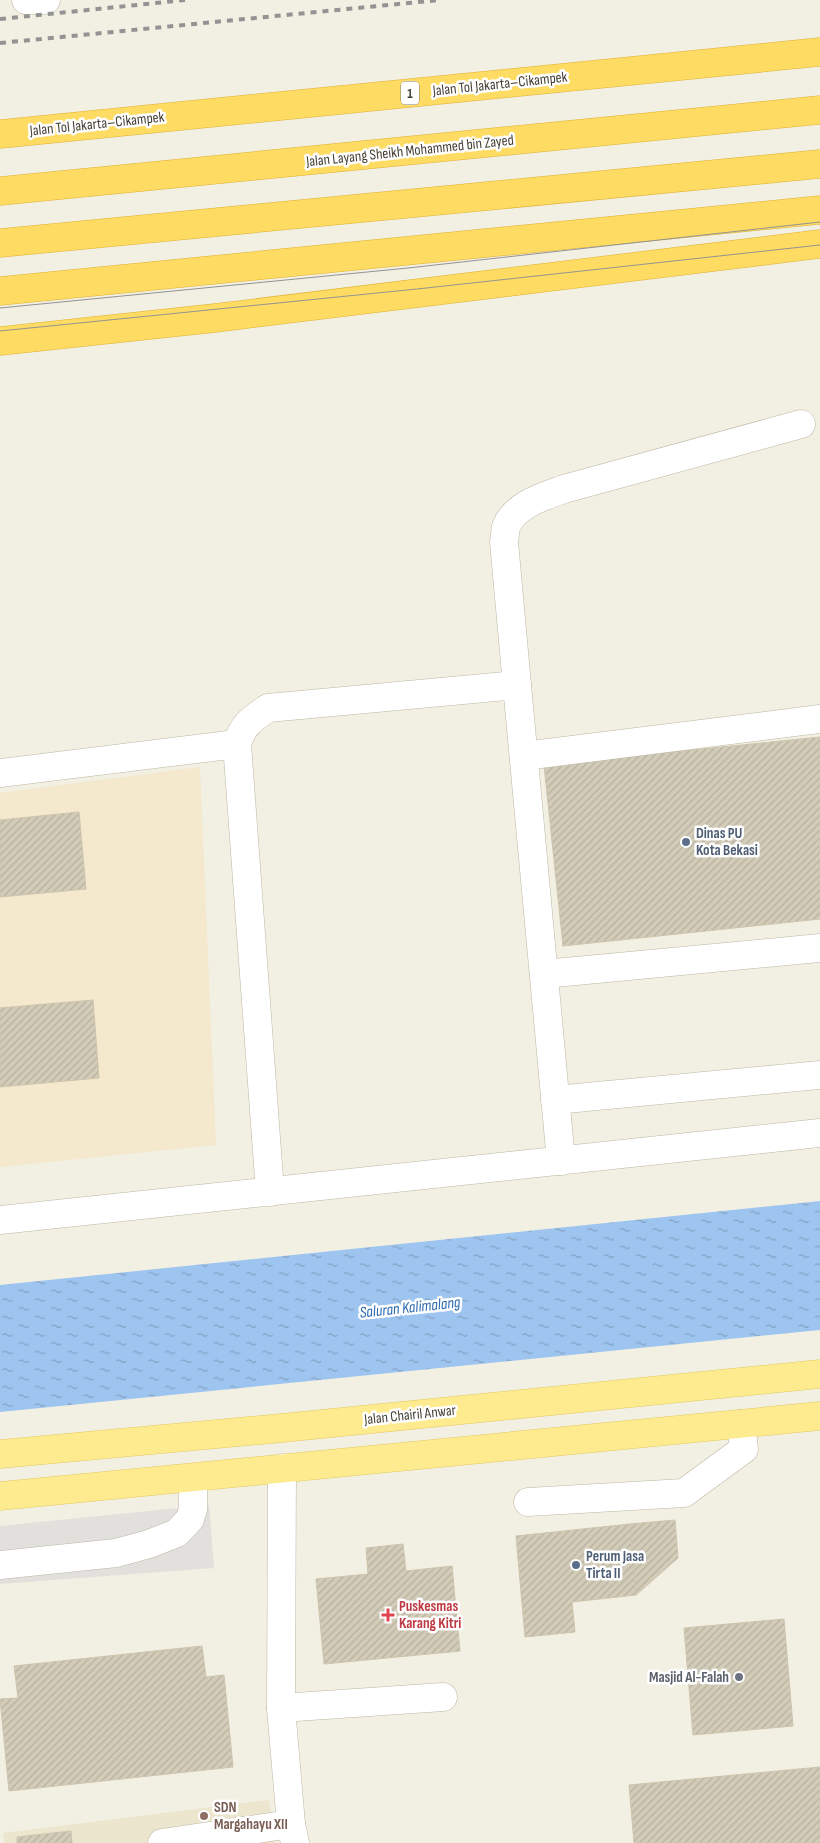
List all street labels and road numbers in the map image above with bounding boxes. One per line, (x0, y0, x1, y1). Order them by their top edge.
street label: Jalan Tol Jakarta–Cikampek (431, 67, 569, 101)
road number: 1 (401, 82, 419, 105)
street label: Jalan Tol Jakarta–Cikampek (28, 107, 166, 141)
street label: Jalan Layang Sheikh Mohammed bin Zayed (304, 131, 515, 171)
street label: Jalan Chairil Anwar (362, 1401, 458, 1429)

